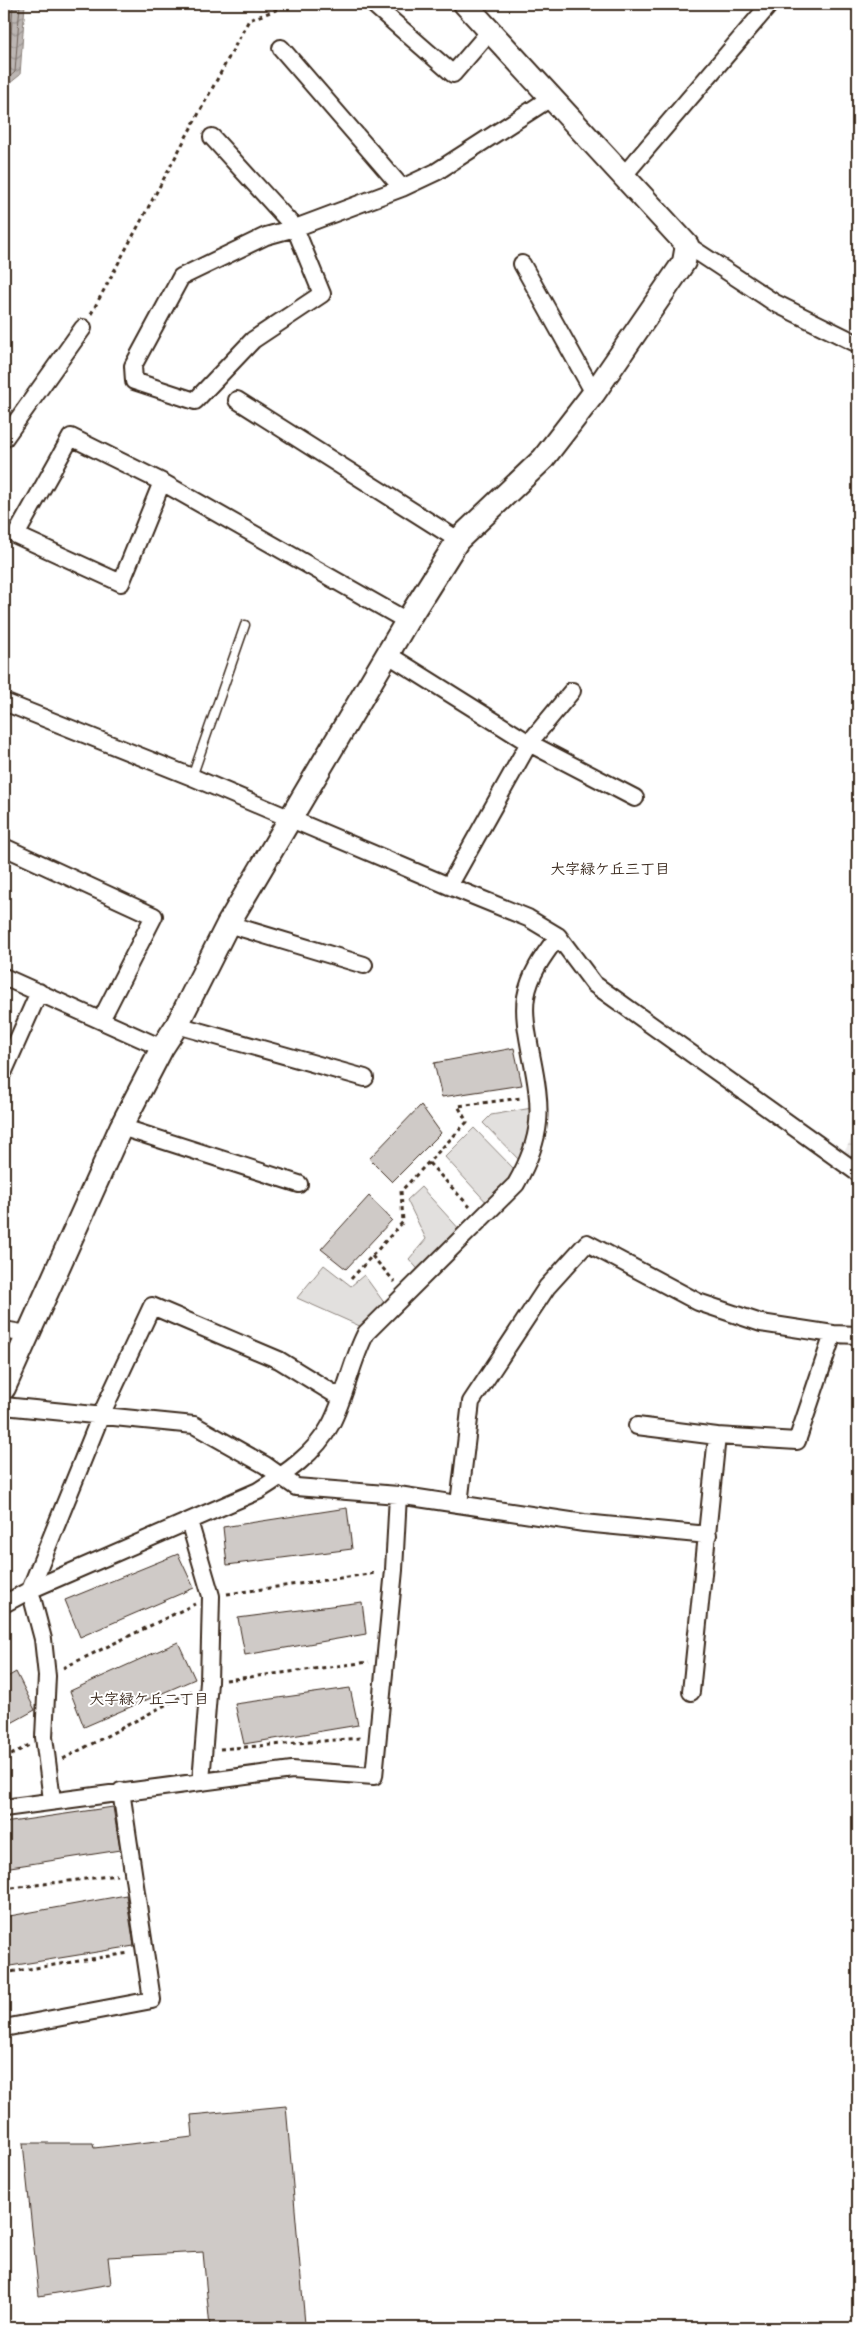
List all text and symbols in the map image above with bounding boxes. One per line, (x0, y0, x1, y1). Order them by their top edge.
district label: 大字緑ケ丘三丁目 (550, 860, 670, 879)
district label: 大字緑ケ丘二丁目 (89, 1690, 209, 1709)

